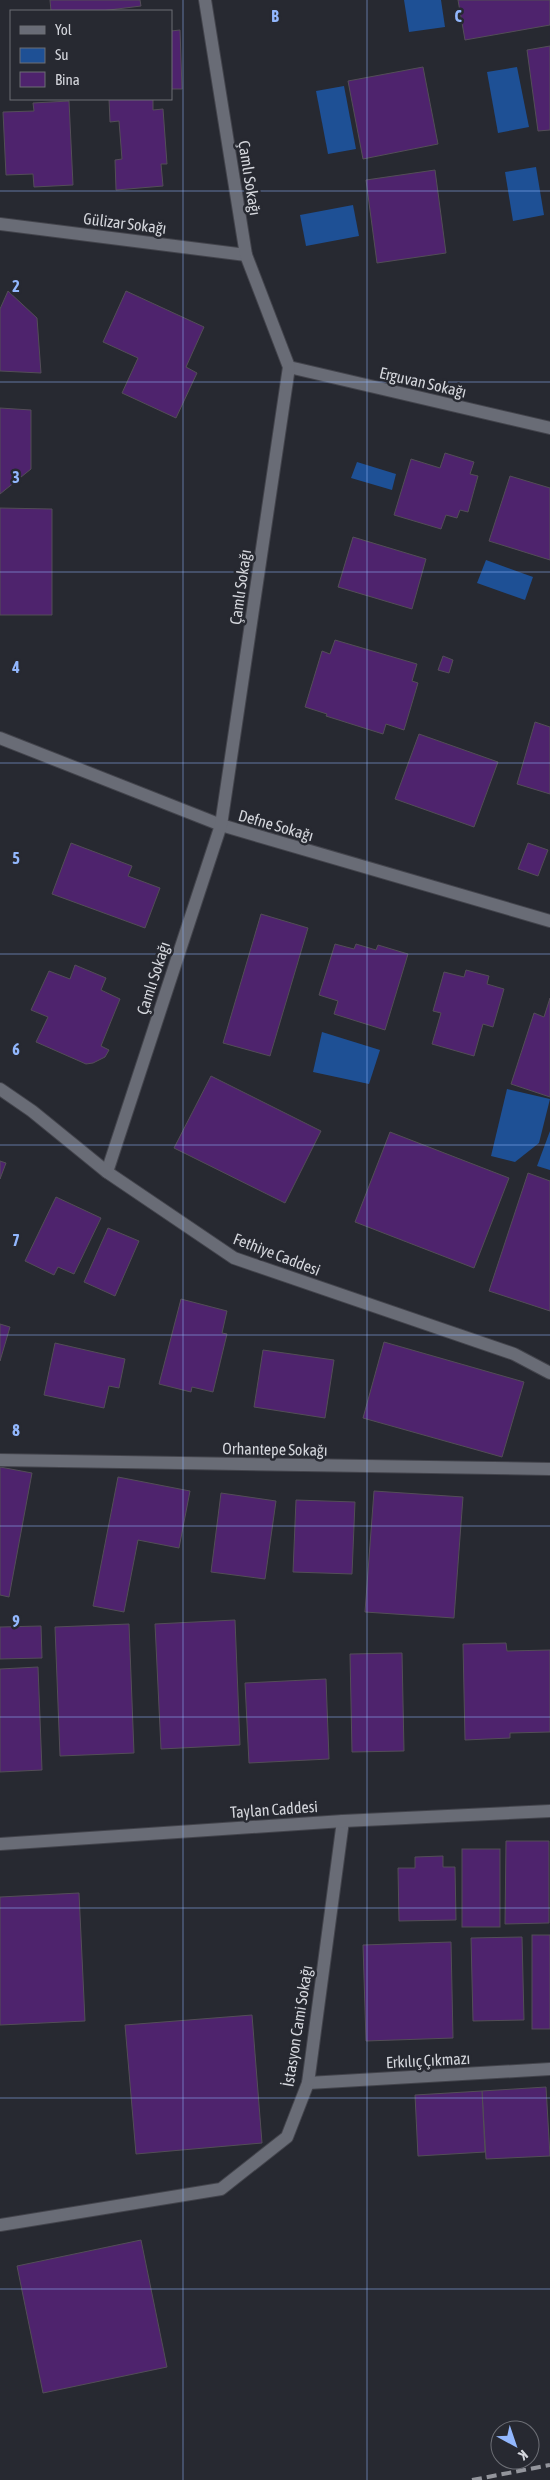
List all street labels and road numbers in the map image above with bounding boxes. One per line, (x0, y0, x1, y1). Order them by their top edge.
street label: Çamlı Sokağı (234, 139, 265, 217)
street label: Gülizar Sokağı (82, 209, 168, 238)
street label: Erguvan Sokağı (377, 363, 468, 402)
street label: Çamlı Sokağı (226, 548, 255, 626)
street label: Defne Sokağı (236, 806, 316, 845)
street label: Çamlı Sokağı (133, 939, 174, 1017)
street label: Fethiye Caddesi (231, 1229, 323, 1280)
street label: Orhantepe Sokağı (222, 1439, 328, 1460)
street label: Taylan Caddesi (229, 1797, 319, 1822)
street label: İstasyon Cami Sokağı (279, 1964, 316, 2088)
street label: Erkılıç Çıkmazı (386, 2049, 471, 2072)

